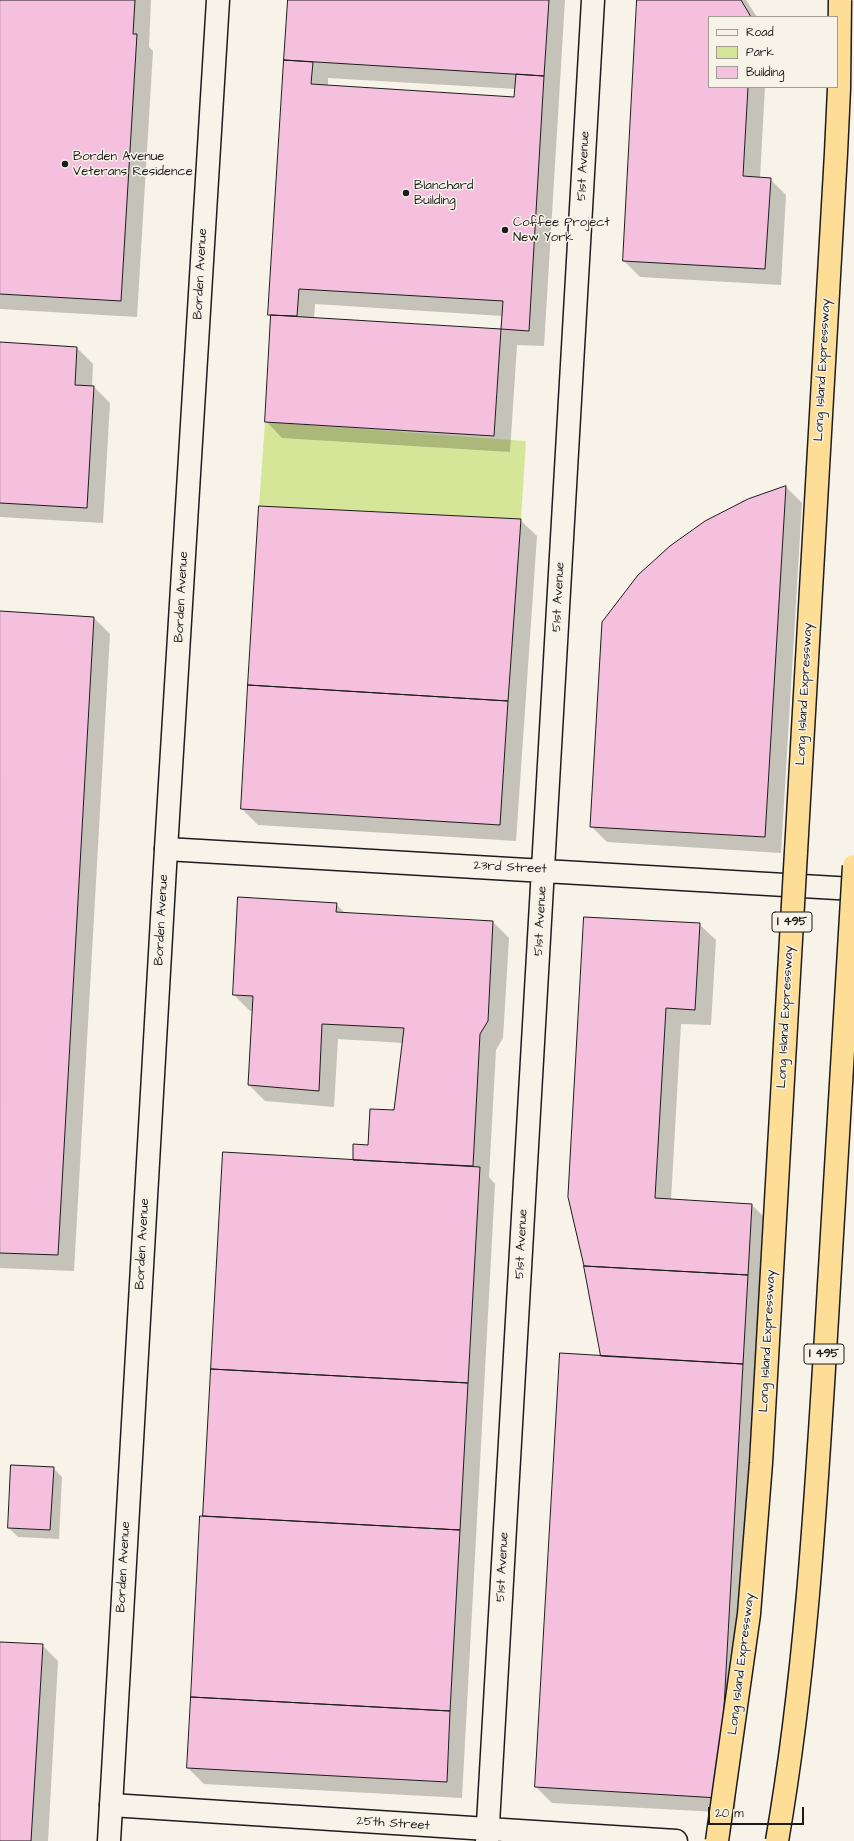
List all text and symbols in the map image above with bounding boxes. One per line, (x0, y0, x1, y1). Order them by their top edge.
legend (708, 16, 838, 88)
text: Road (746, 24, 774, 41)
text: Park (746, 44, 774, 61)
text: Building (746, 64, 784, 81)
street label: 51st Avenue (574, 131, 594, 201)
place label: Borden Avenue Veterans Residence (73, 149, 193, 180)
marker: Borden Avenue Veterans Residence (60, 159, 70, 169)
place label: Blanchard Building (414, 178, 474, 209)
marker: Blanchard Building (401, 188, 411, 198)
place label: Coffee Project New York (513, 215, 610, 246)
marker: Coffee Project New York (500, 225, 510, 235)
street label: Borden Avenue (191, 228, 211, 320)
street label: Long Island Expressway (811, 298, 835, 442)
street label: Borden Avenue (172, 551, 192, 643)
street label: 51st Avenue (549, 562, 569, 632)
street label: Long Island Expressway (793, 622, 817, 766)
street label: 23rd Street (473, 858, 547, 878)
street label: Borden Avenue (152, 874, 172, 966)
street label: 51st Avenue (531, 886, 551, 956)
road number: I 495 (772, 912, 812, 932)
street label: Long Island Expressway (774, 945, 798, 1089)
street label: Borden Avenue (133, 1198, 153, 1290)
street label: 51st Avenue (512, 1209, 532, 1279)
street label: Long Island Expressway (756, 1269, 780, 1413)
road number: I 495 (804, 1344, 844, 1364)
street label: Borden Avenue (114, 1521, 134, 1613)
street label: 51st Avenue (493, 1532, 513, 1602)
street label: Long Island Expressway (726, 1592, 758, 1736)
scale bar (710, 1799, 806, 1825)
text: 20 m (715, 1805, 744, 1822)
street label: 25th Street (356, 1814, 430, 1834)

